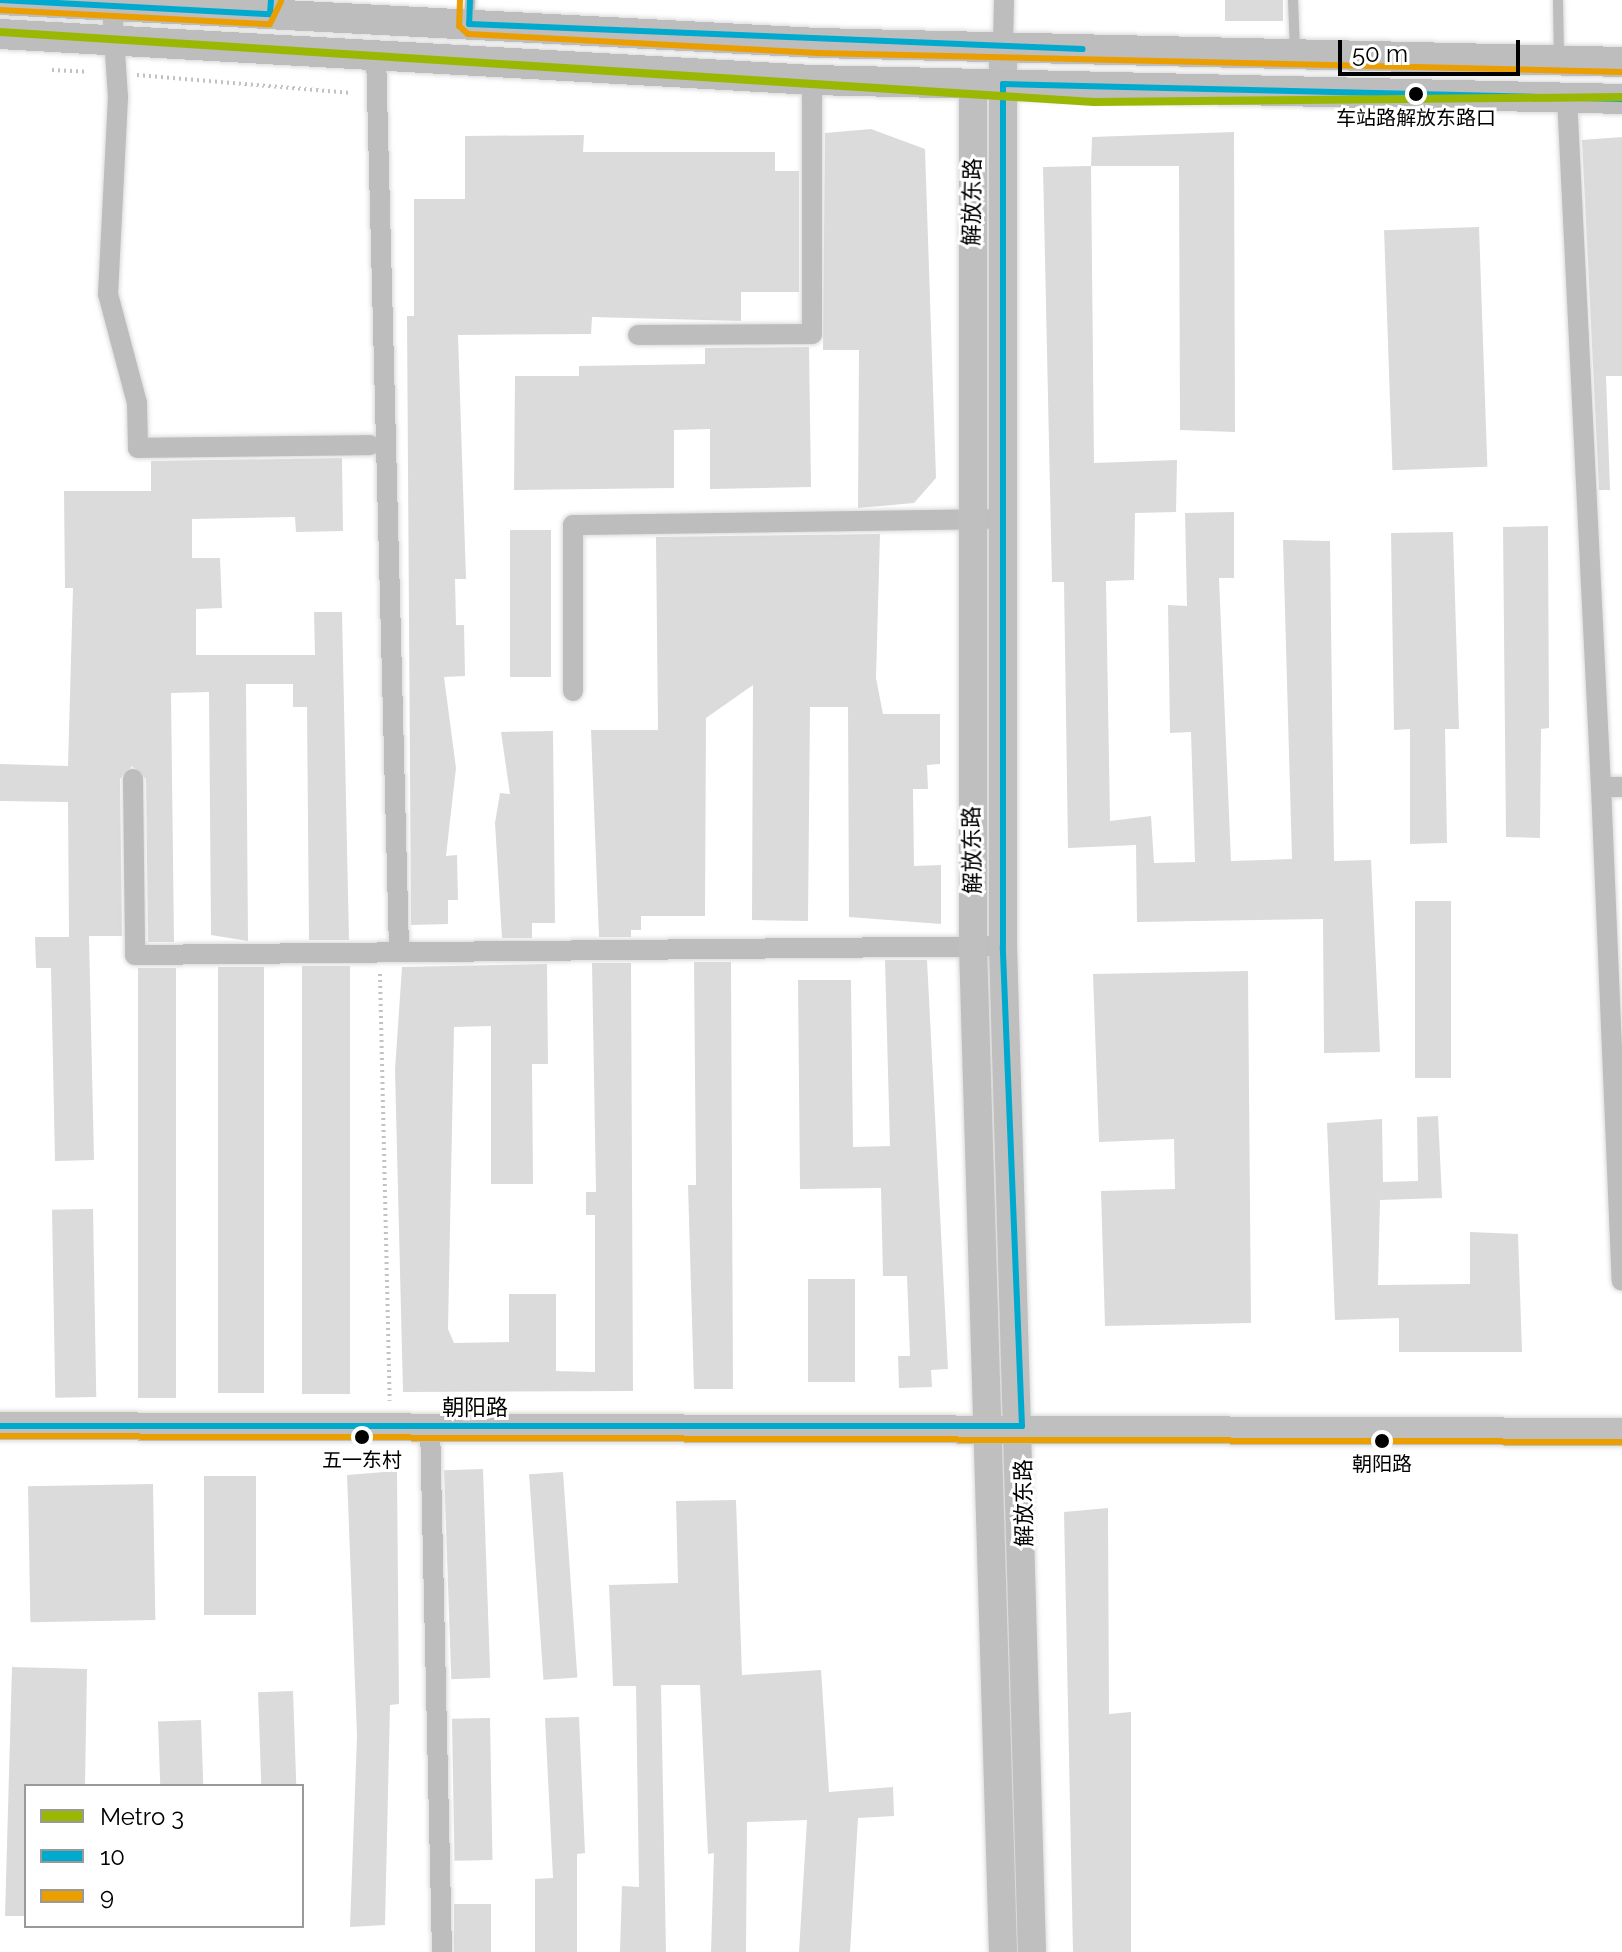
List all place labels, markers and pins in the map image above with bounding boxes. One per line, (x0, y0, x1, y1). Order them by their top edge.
marker: 车站路解放东路口 (1408, 86, 1424, 102)
place label: 车站路解放东路口 (1336, 106, 1496, 130)
marker: 五一东村 (354, 1429, 370, 1445)
marker: 朝阳路 (1374, 1433, 1390, 1449)
place label: 五一东村 (322, 1448, 402, 1472)
place label: 朝阳路 (1352, 1452, 1412, 1476)

